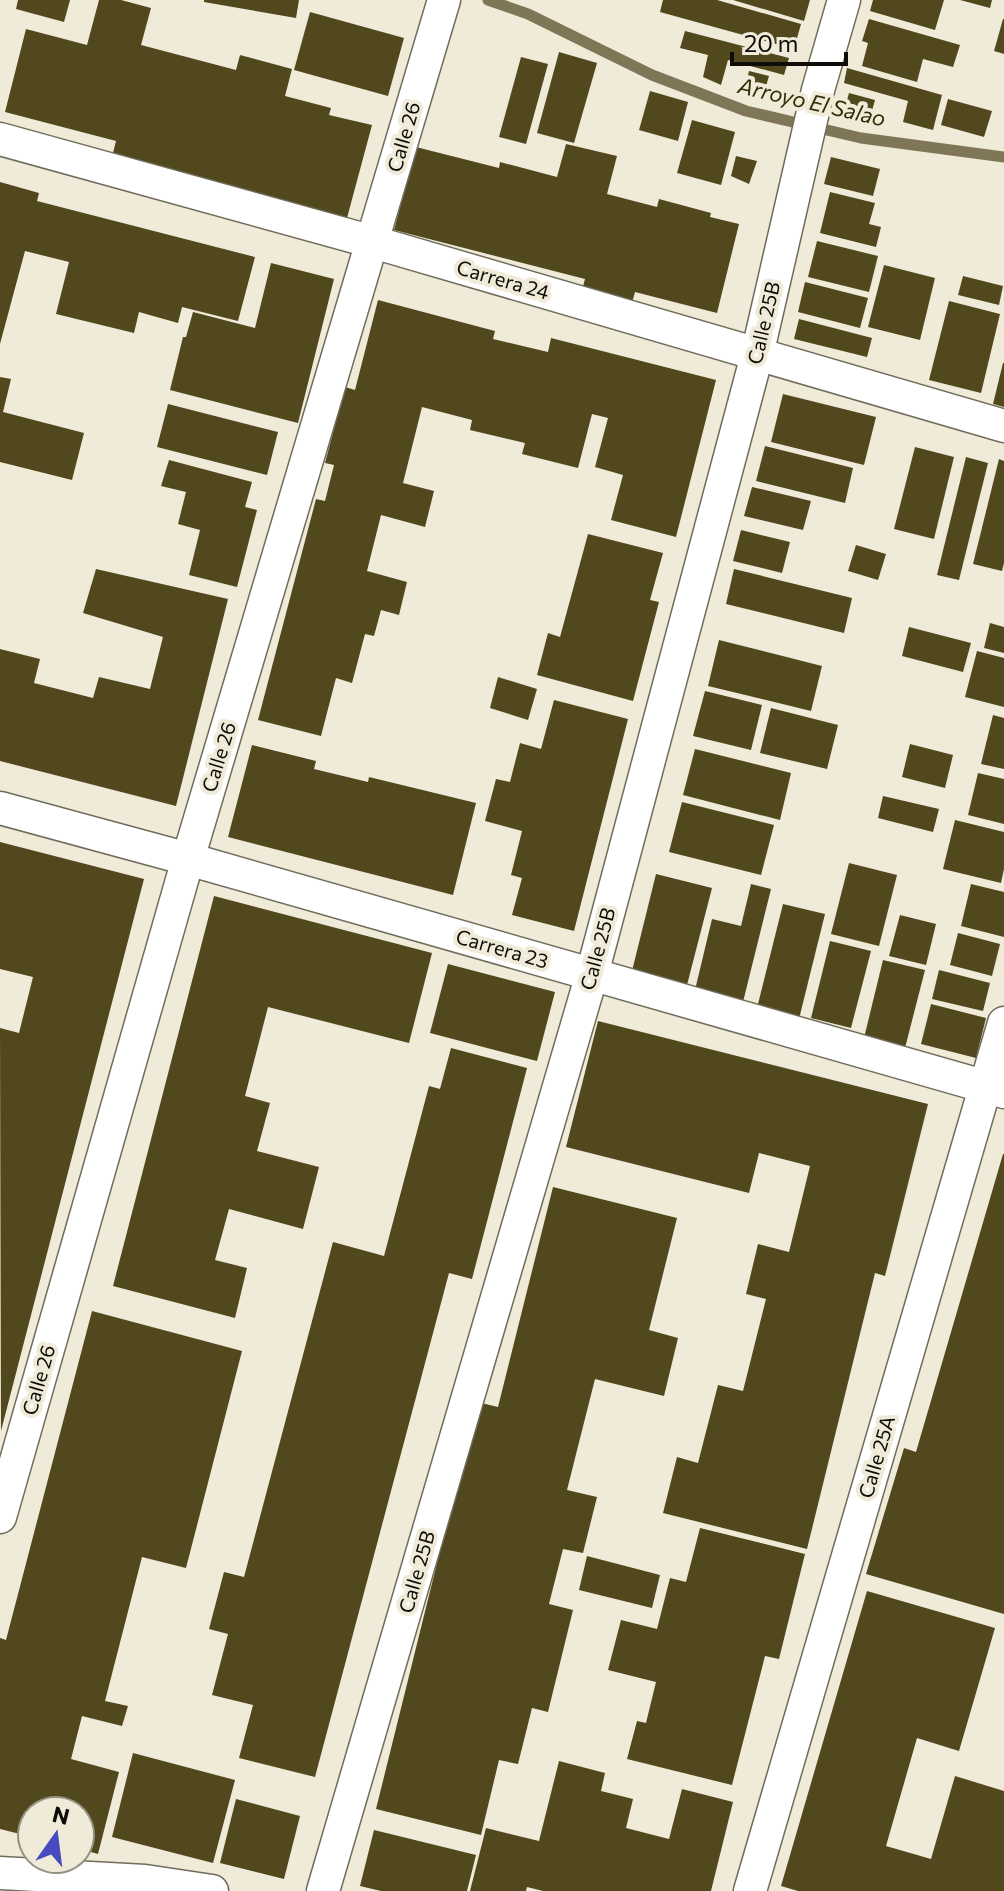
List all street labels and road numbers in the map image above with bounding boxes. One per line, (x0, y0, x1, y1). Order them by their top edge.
street label: Calle 26 (382, 99, 424, 175)
street label: Carrera 24 (454, 254, 552, 304)
street label: Calle 25B (742, 279, 784, 366)
street label: Calle 26 (196, 719, 240, 795)
street label: Calle 25B (575, 905, 620, 993)
street label: Carrera 23 (453, 923, 551, 973)
street label: Calle 26 (17, 1342, 59, 1418)
street label: Calle 25A (853, 1413, 899, 1501)
street label: Calle 25B (393, 1528, 439, 1616)

